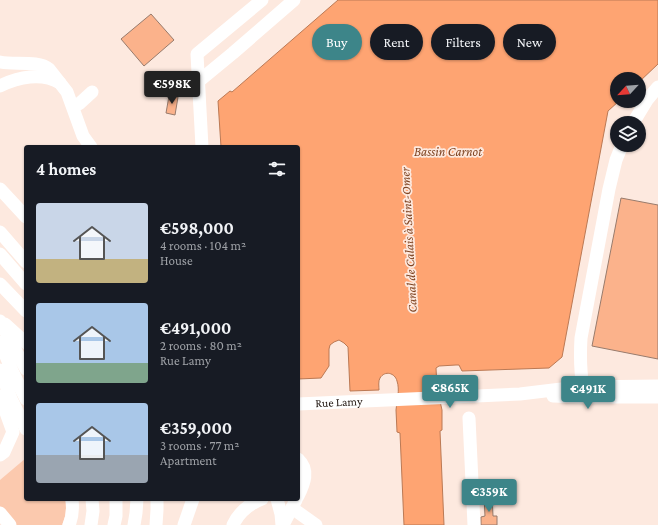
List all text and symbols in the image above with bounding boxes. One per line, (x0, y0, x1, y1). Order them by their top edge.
chip: Buy (312, 24, 362, 60)
chip: Rent (370, 24, 423, 60)
chip: Filters (431, 24, 495, 60)
chip: New (503, 24, 556, 60)
pin: €598K (144, 71, 200, 105)
north arrow (610, 72, 646, 108)
map controls (610, 72, 646, 152)
text: €598K (153, 76, 191, 91)
button: layers (610, 116, 646, 152)
water label: Bassin Carnot (414, 144, 482, 159)
icon: filters (266, 158, 288, 180)
text: 4 homes (36, 160, 96, 179)
water label: Canal de Calais à Saint-Omer (397, 166, 420, 313)
icon: home (68, 219, 116, 267)
text: €598,000 (160, 219, 234, 238)
text: 4 rooms · 104 m² (160, 238, 246, 253)
text: House (160, 253, 193, 268)
icon: home (68, 319, 116, 367)
text: €491,000 (160, 319, 231, 338)
text: 2 rooms · 80 m² (160, 338, 242, 353)
text: Rue Lamy (160, 353, 211, 368)
pin: €865K (422, 375, 478, 409)
pin: €491K (560, 376, 616, 410)
text: €865K (431, 380, 469, 395)
text: €491K (570, 381, 606, 396)
street label: Rue Lamy (315, 394, 363, 410)
icon: home (68, 419, 116, 467)
text: €359,000 (160, 419, 232, 438)
text: 3 rooms · 77 m² (160, 438, 239, 453)
text: Apartment (160, 453, 217, 468)
pin: €359K (461, 479, 517, 513)
text: €359K (471, 484, 507, 499)

